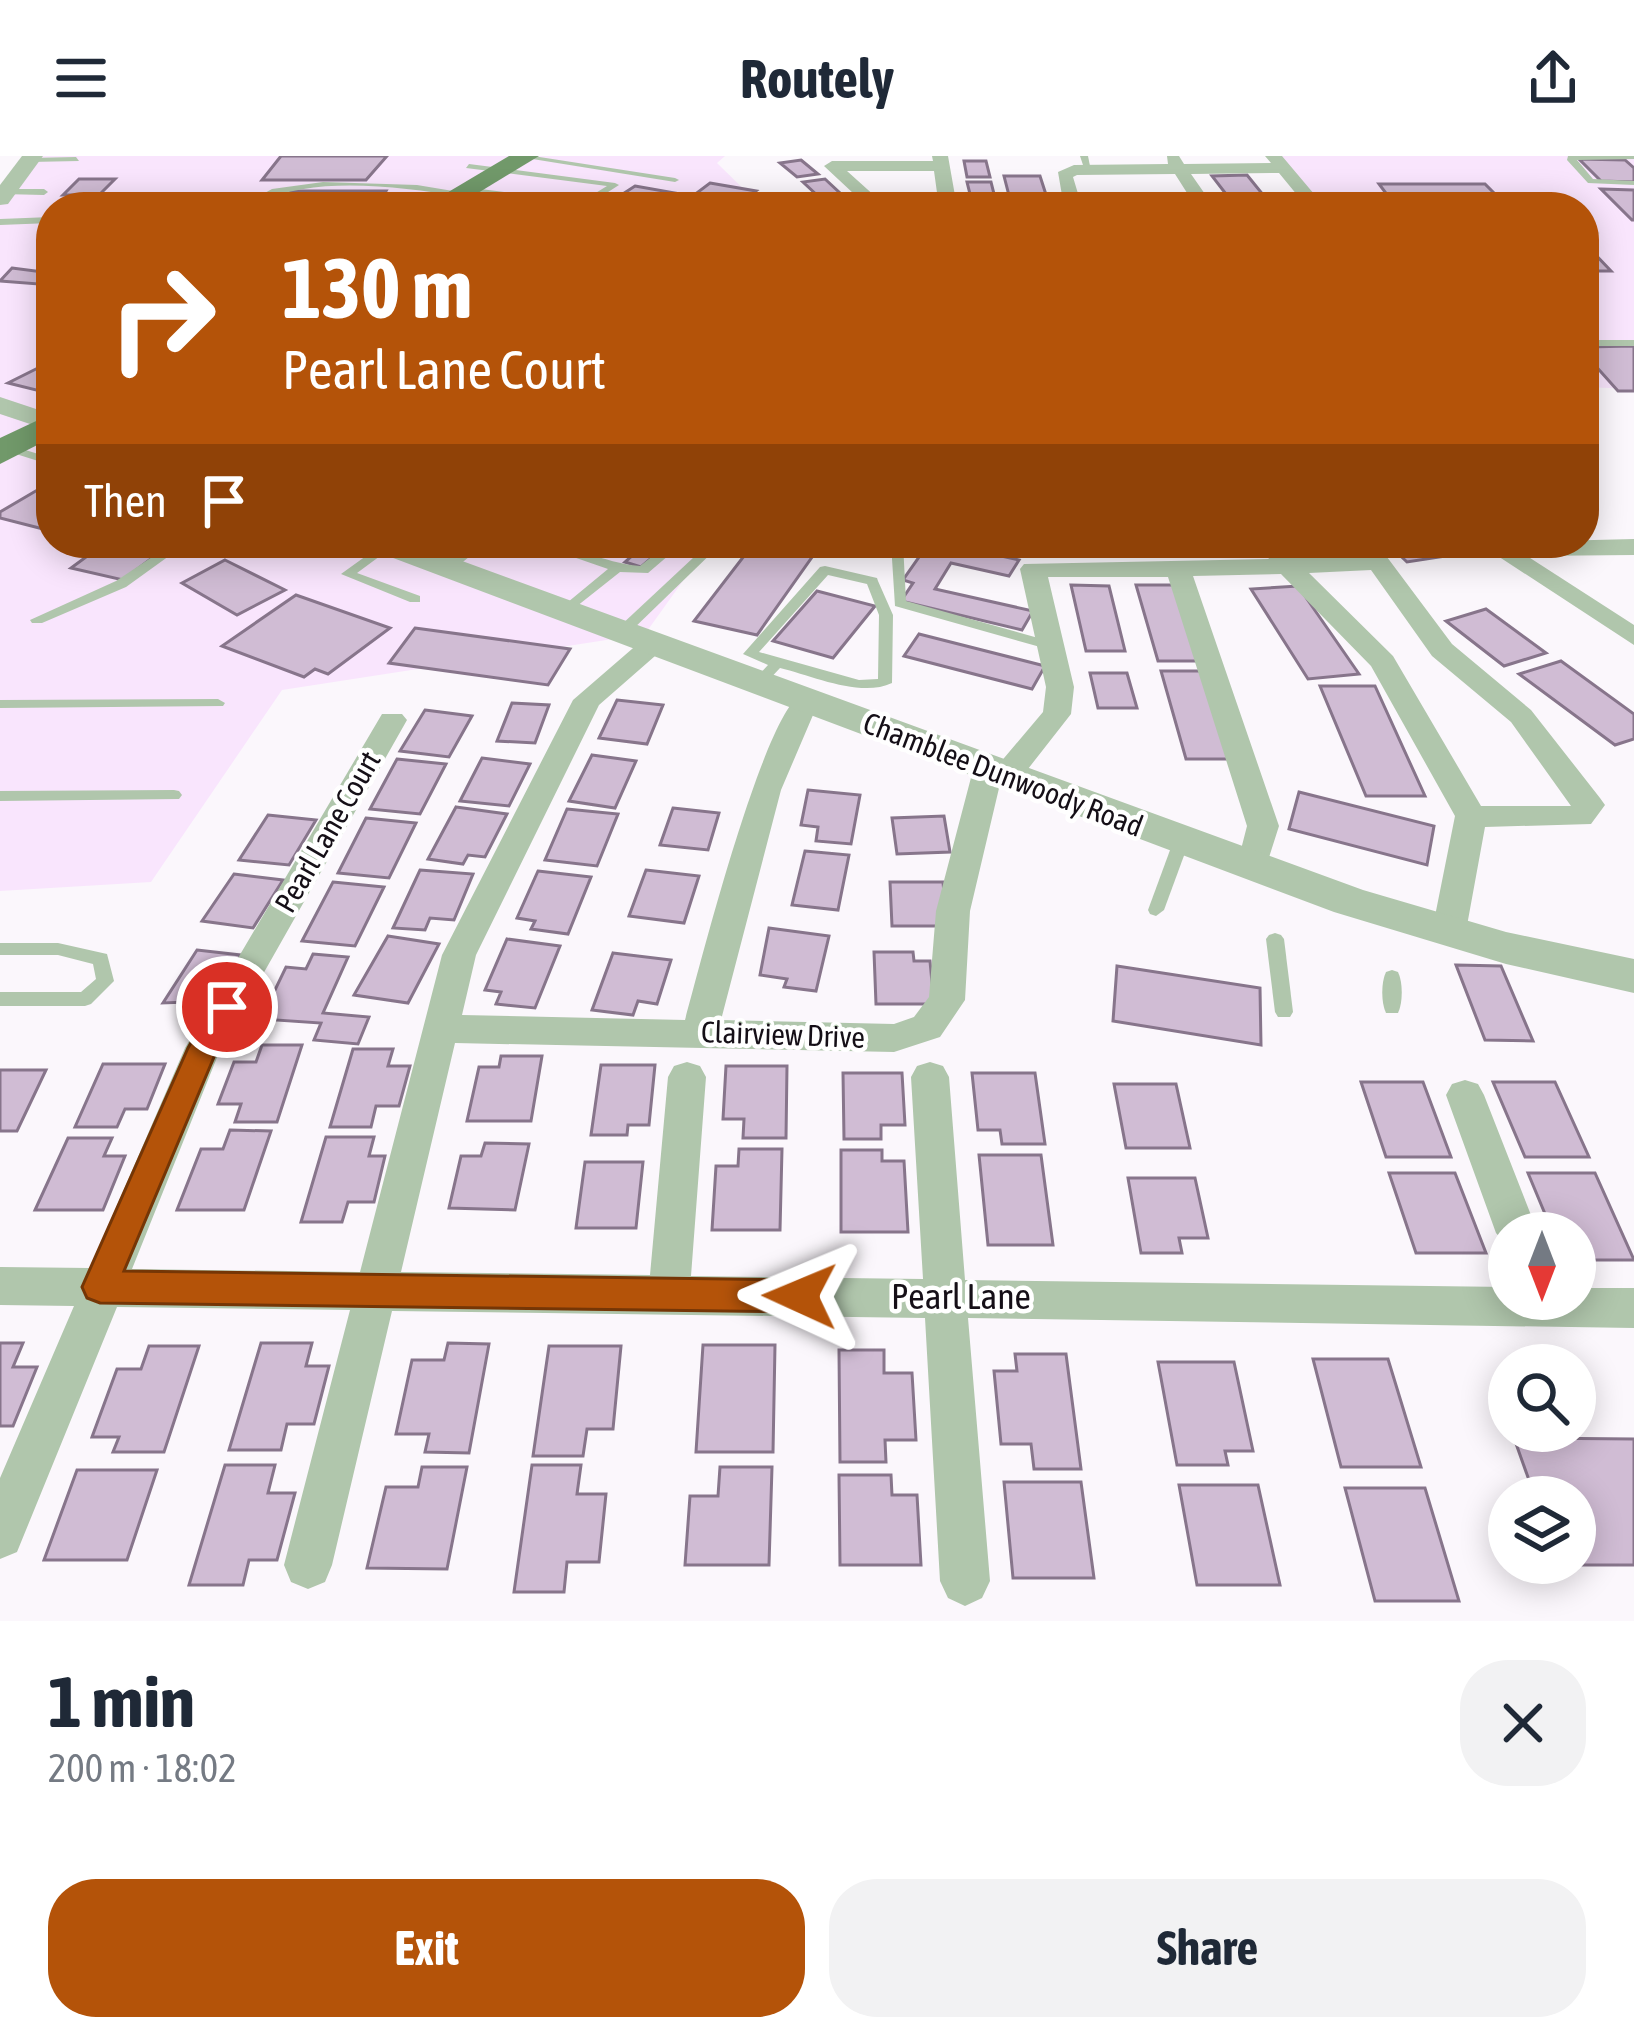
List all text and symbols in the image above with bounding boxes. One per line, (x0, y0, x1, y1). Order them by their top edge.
icon: menu (48, 45, 114, 111)
icon: share (1520, 45, 1586, 111)
text: Routely (740, 48, 894, 109)
icon: right (84, 240, 240, 396)
text: 130 m (282, 240, 472, 336)
text: Pearl Lane Court (282, 339, 606, 400)
icon: arrive (191, 468, 257, 534)
text: Then (84, 475, 167, 527)
street label: Chamblee Dunwoody Road (859, 705, 1148, 843)
street label: Pearl Lane Court (267, 745, 387, 918)
pin (176, 956, 278, 1058)
icon: arrive (194, 974, 260, 1040)
street label: Clairview Drive (700, 1014, 866, 1054)
north arrow (1488, 1212, 1596, 1320)
map controls (1488, 1212, 1596, 1584)
position arrow (737, 1233, 863, 1359)
street label: Pearl Lane (891, 1275, 1031, 1317)
button: search (1488, 1344, 1596, 1452)
button: layers (1488, 1476, 1596, 1584)
text: 1 min (48, 1660, 195, 1742)
button: close (1460, 1660, 1586, 1786)
text: 200 m · 18:02 (48, 1746, 237, 1790)
button: Exit (48, 1879, 805, 2017)
button: Share (829, 1879, 1586, 2017)

